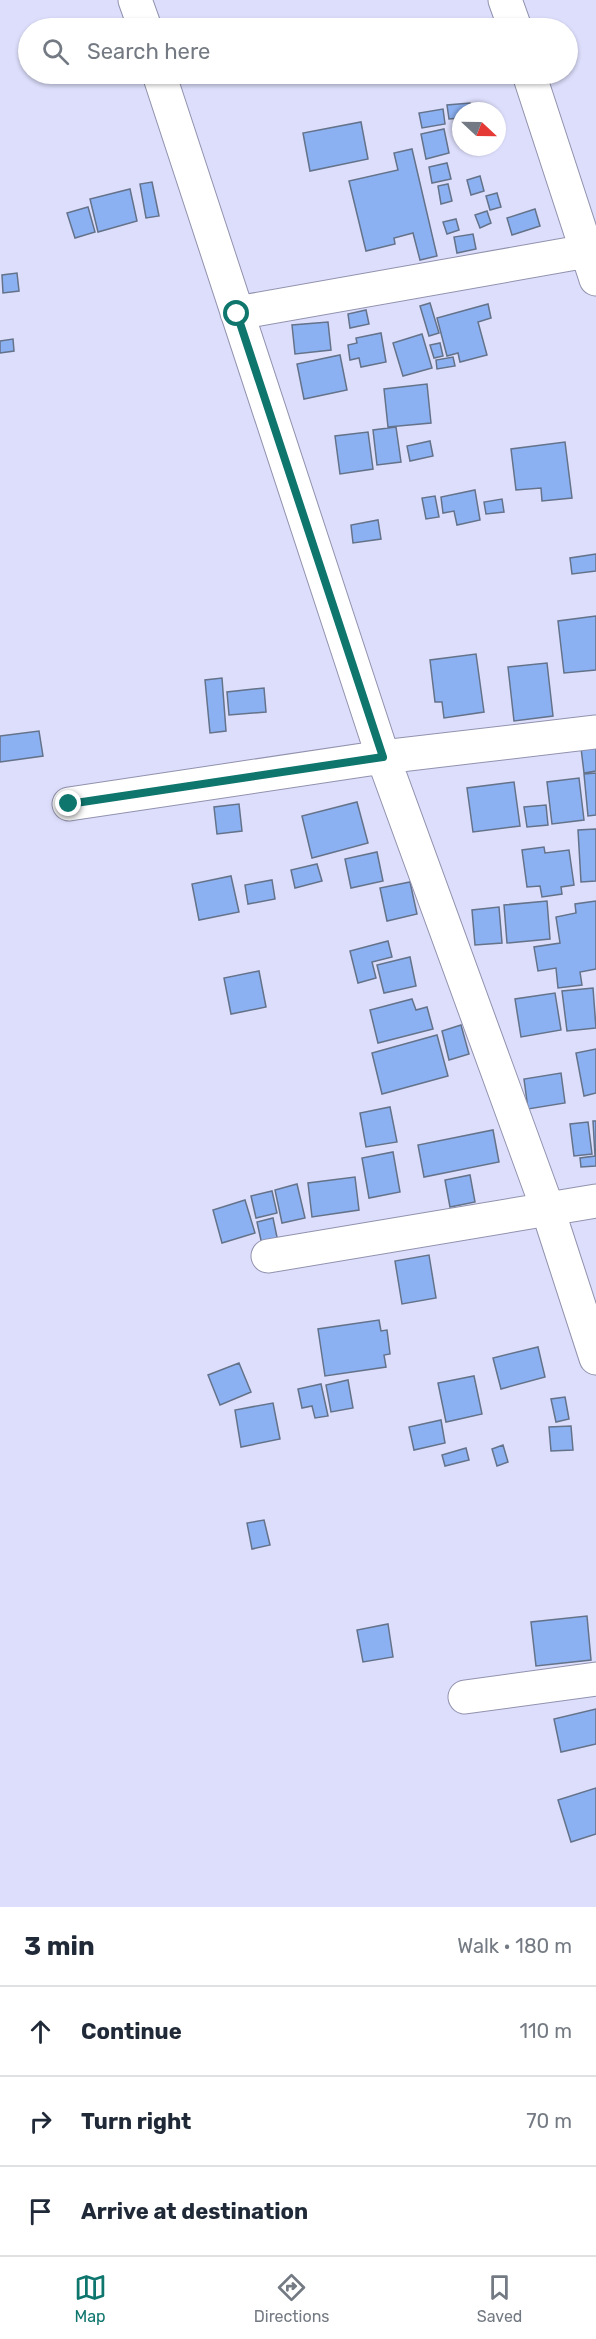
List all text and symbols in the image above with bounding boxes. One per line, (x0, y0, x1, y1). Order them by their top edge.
search box (18, 18, 578, 84)
icon: search (39, 35, 72, 68)
text: Search here (87, 38, 210, 65)
north arrow (452, 102, 506, 156)
route start (223, 300, 249, 326)
route end (55, 790, 81, 816)
text: 3 min (24, 1931, 95, 1962)
text: Walk · 180 m (457, 1934, 572, 1958)
icon: ahead (24, 2015, 57, 2048)
text: Continue (81, 2018, 182, 2045)
text: 110 m (520, 2019, 572, 2043)
icon: right (24, 2105, 57, 2138)
text: Turn right (81, 2108, 191, 2135)
text: 70 m (526, 2109, 572, 2133)
icon: arrive (24, 2195, 57, 2228)
text: Arrive at destination (81, 2198, 308, 2225)
tab: Map (74, 2271, 107, 2326)
tab: Directions (254, 2271, 330, 2326)
tab: Saved (477, 2271, 522, 2326)

